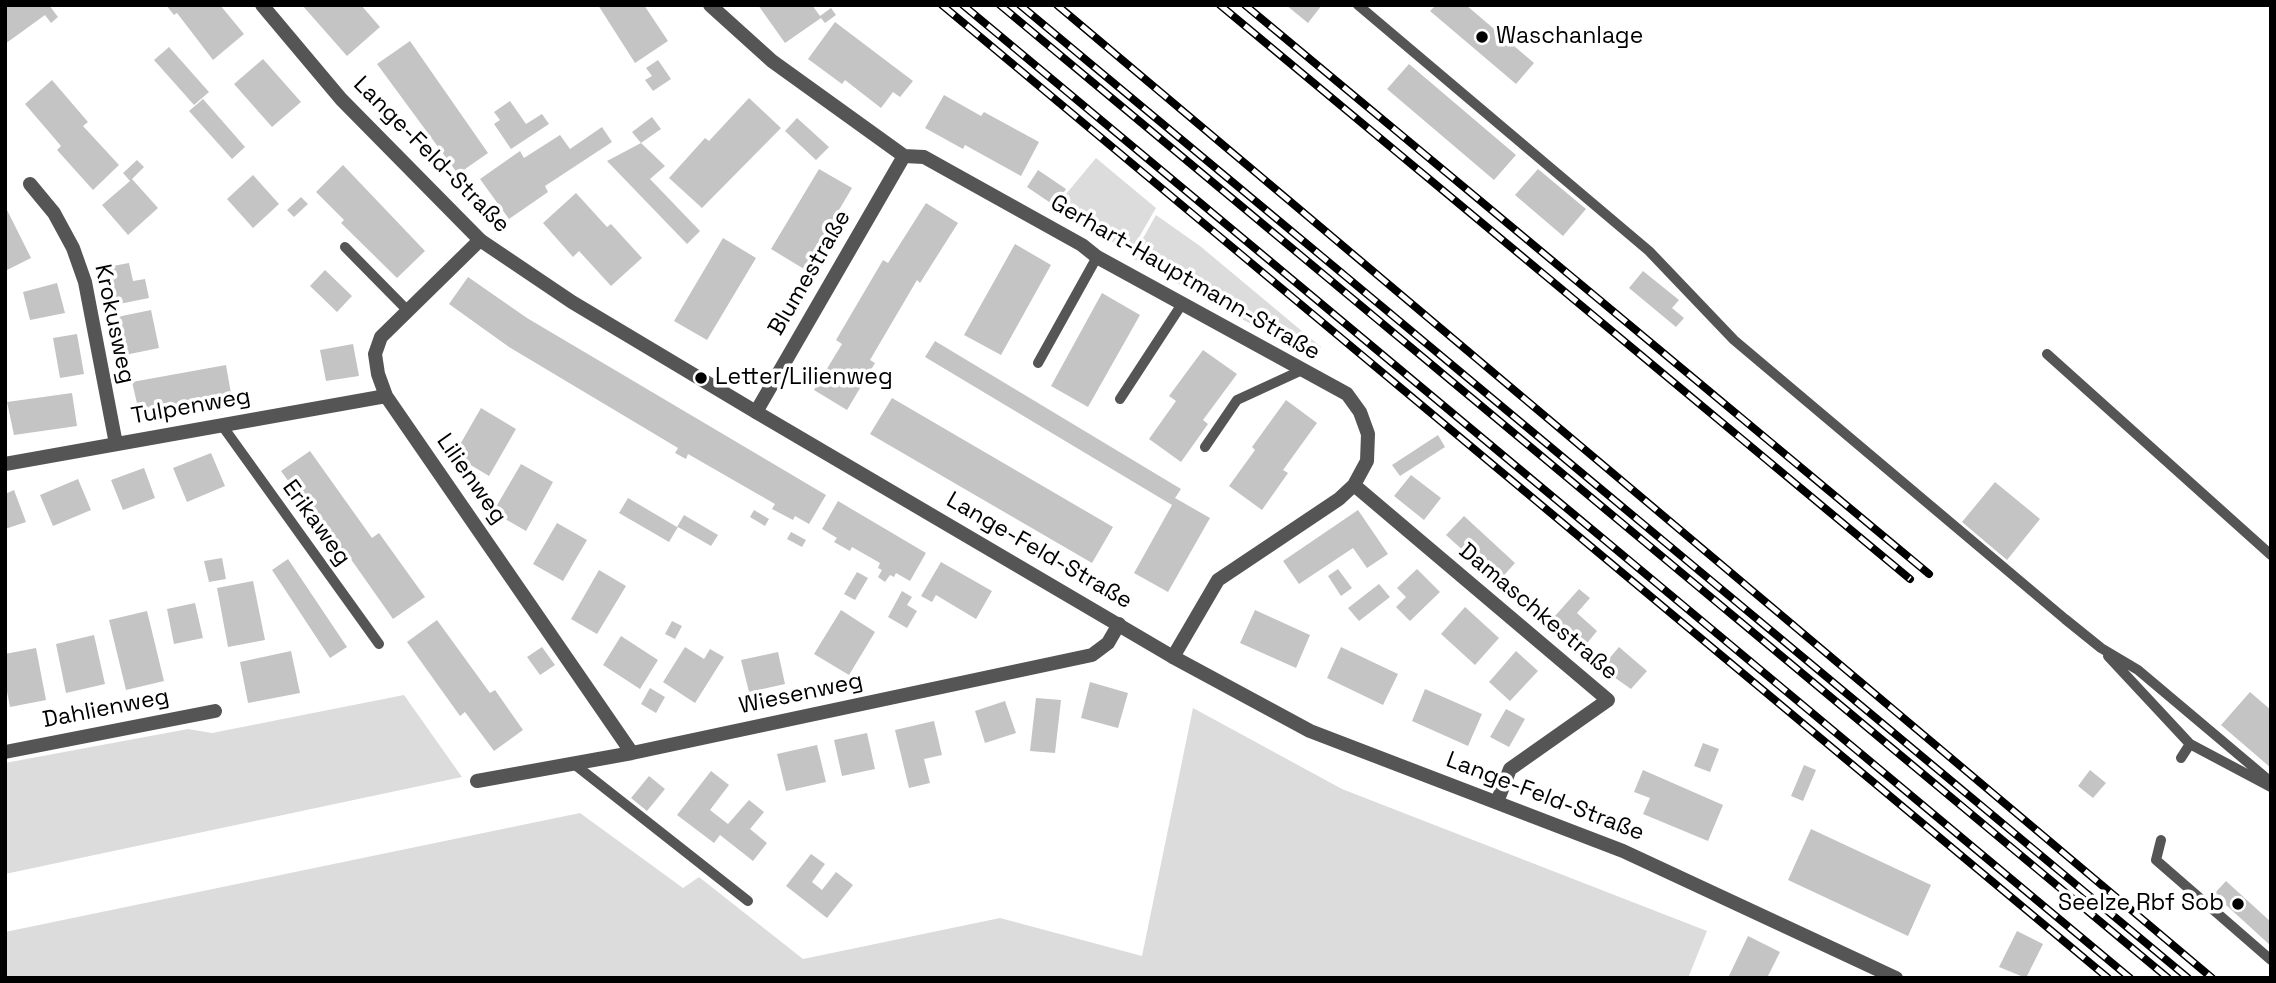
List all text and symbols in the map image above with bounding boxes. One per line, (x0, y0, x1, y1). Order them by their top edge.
place label: Waschanlage (1496, 23, 1643, 51)
marker: Waschanlage (1474, 29, 1490, 45)
street label: Lange-Feld-Straße (347, 71, 515, 239)
street label: Gerhart-Hauptmann-Straße (1045, 189, 1325, 367)
street label: Blumestraße (763, 205, 857, 341)
street label: Krokusweg (88, 262, 140, 386)
place label: Letter/Lilienweg (715, 364, 893, 392)
marker: Letter/Lilienweg (693, 370, 709, 386)
street label: Tulpenweg (129, 383, 253, 431)
street label: Lilienweg (430, 429, 512, 529)
street label: Erikaweg (276, 475, 356, 571)
street label: Lange-Feld-Straße (941, 487, 1137, 615)
street label: Damaschkestraße (1453, 538, 1623, 686)
street label: Wiesenweg (737, 667, 865, 721)
street label: Dahlienweg (41, 683, 171, 735)
street label: Lange-Feld-Straße (1442, 747, 1648, 847)
place label: Seelze Rbf Sob (2058, 890, 2224, 918)
marker: Seelze Rbf Sob (2230, 896, 2246, 912)

